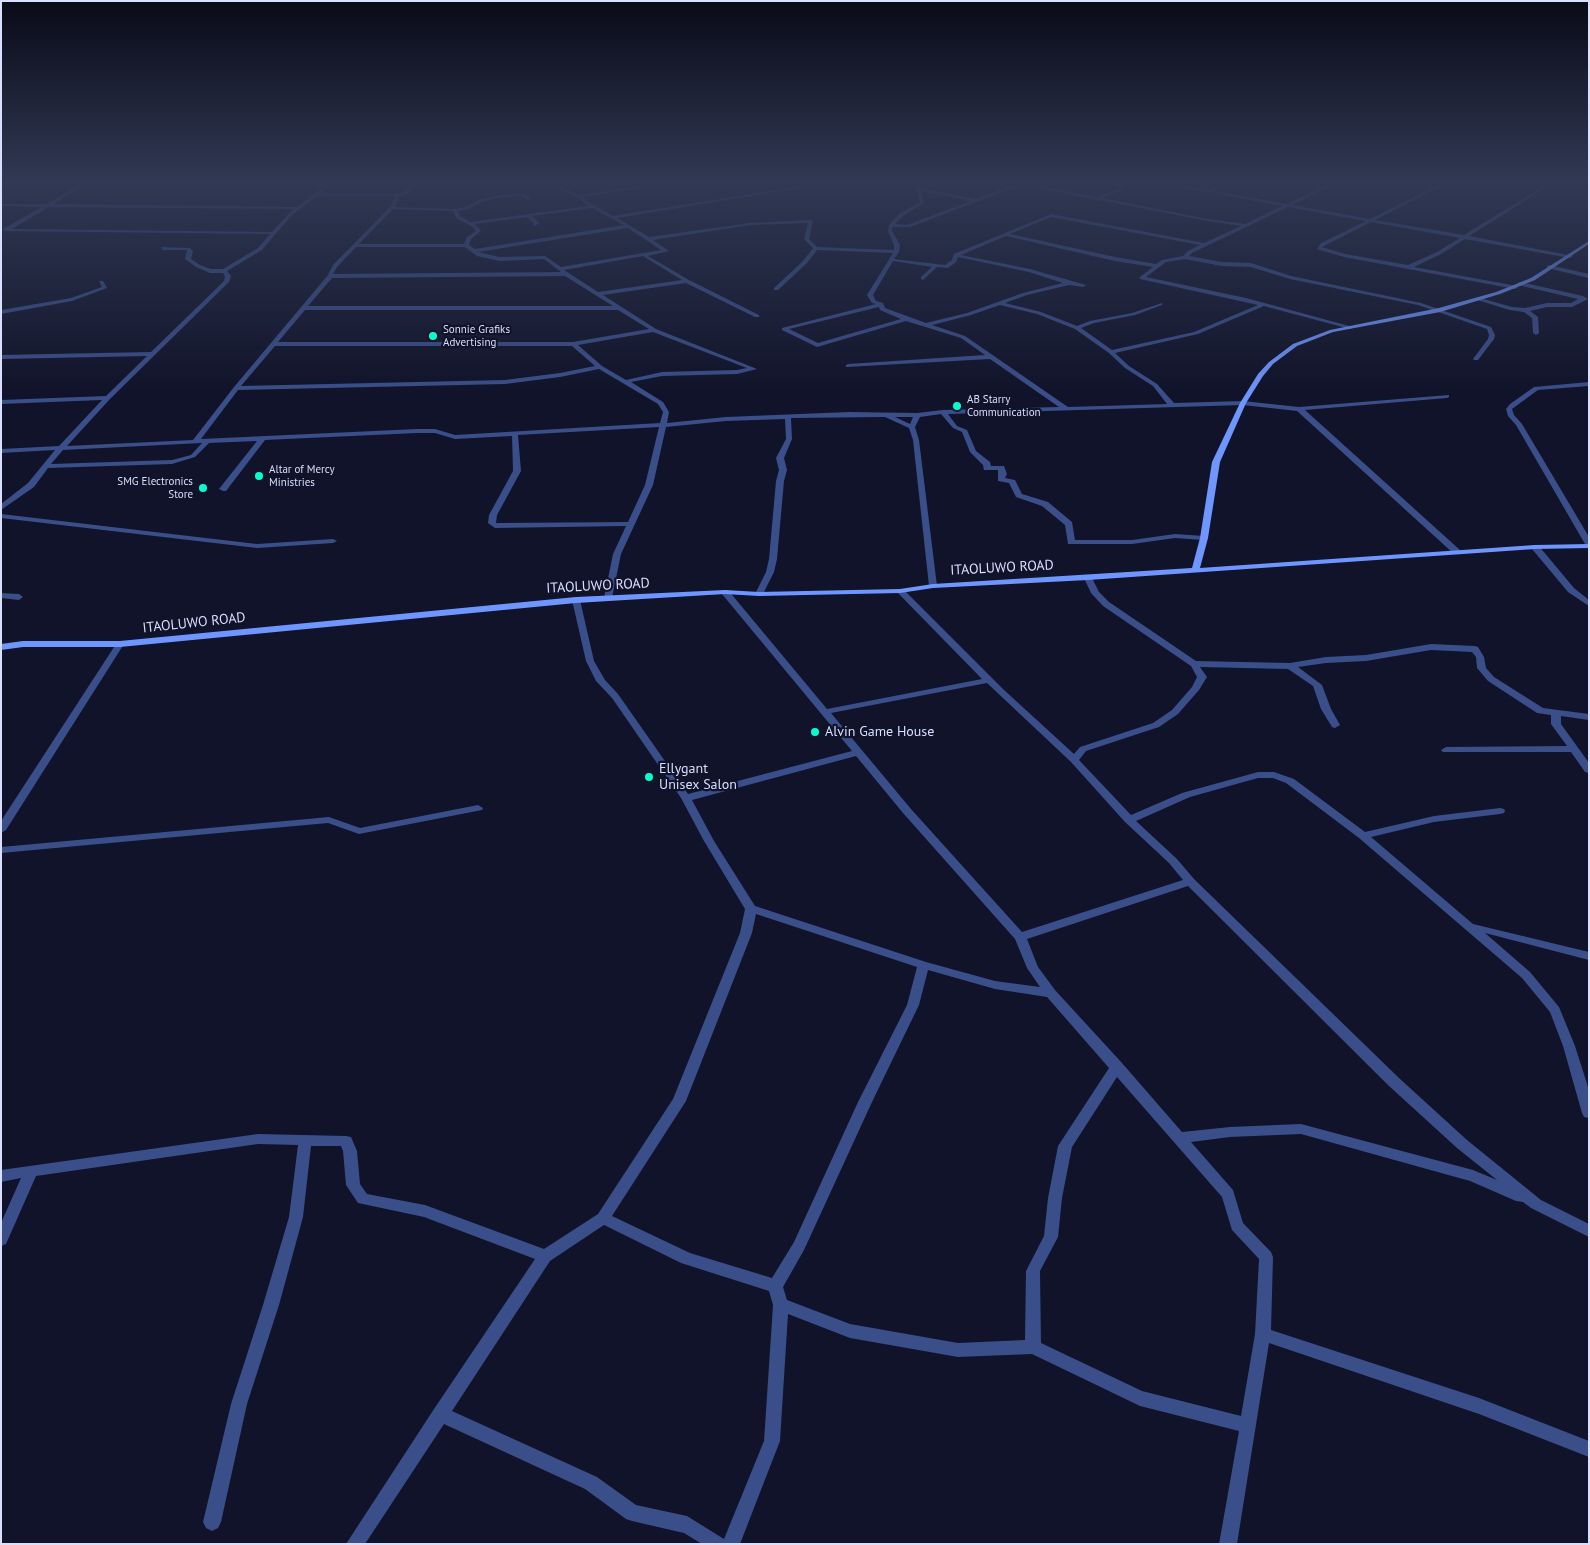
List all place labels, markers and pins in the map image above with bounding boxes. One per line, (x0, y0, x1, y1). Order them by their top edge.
place label: Sonnie Grafiks Advertising (443, 323, 510, 349)
marker: Sonnie Grafiks Advertising (427, 330, 439, 342)
place label: AB Starry Communication (967, 393, 1041, 419)
marker: AB Starry Communication (951, 400, 963, 412)
place label: Altar of Mercy Ministries (269, 463, 335, 489)
marker: Altar of Mercy Ministries (253, 470, 265, 482)
place label: SMG Electronics Store (117, 475, 193, 501)
marker: SMG Electronics Store (197, 482, 209, 494)
place label: Alvin Game House (825, 724, 934, 740)
marker: Alvin Game House (809, 726, 821, 738)
place label: Ellygant Unisex Salon (659, 761, 737, 794)
marker: Ellygant Unisex Salon (643, 771, 655, 783)

